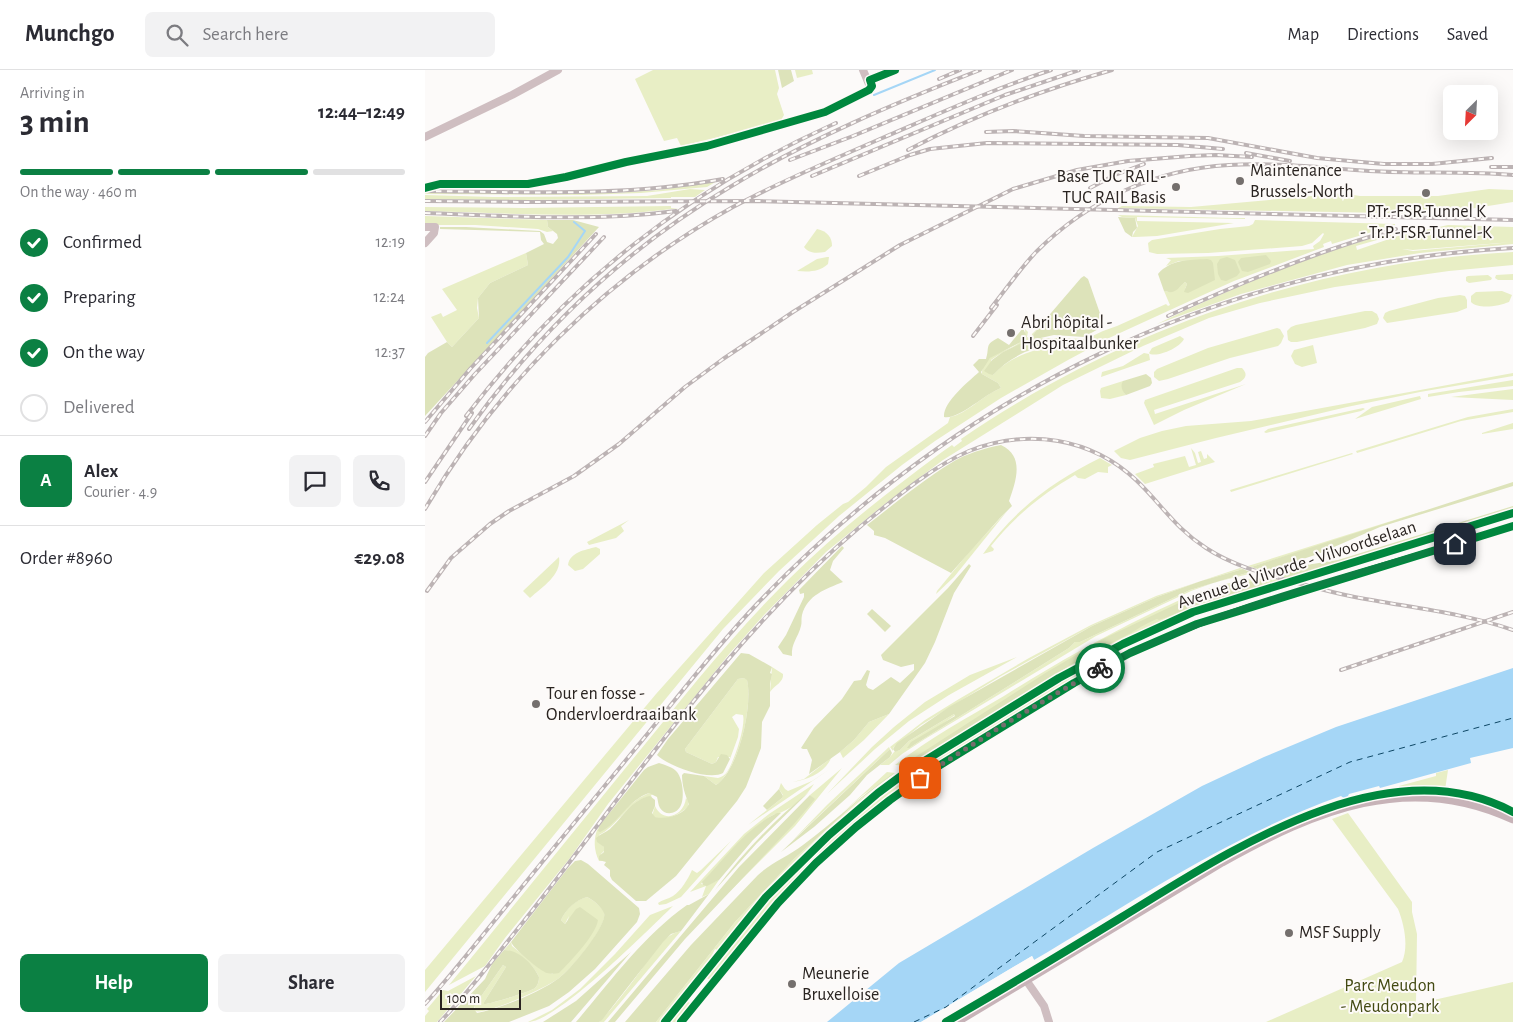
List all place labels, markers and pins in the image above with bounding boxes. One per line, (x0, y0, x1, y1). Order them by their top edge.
place label: Maintenance Brussels-North (1250, 162, 1354, 201)
place label: Base TUC RAIL - TUC RAIL Basis (1056, 168, 1166, 207)
marker: Maintenance Brussels-North (1234, 175, 1246, 187)
marker: Base TUC RAIL - TUC RAIL Basis (1170, 181, 1182, 193)
marker: P.Tr.-FSR-Tunnel K - Tr.P.-FSR-Tunnel-K (1420, 187, 1432, 199)
place label: P.Tr.-FSR-Tunnel K - Tr.P.-FSR-Tunnel-K (1360, 203, 1492, 242)
place label: Abri hôpital - Hospitaalbunker (1021, 314, 1139, 353)
marker: Abri hôpital - Hospitaalbunker (1005, 327, 1017, 339)
pin (1434, 523, 1476, 565)
place label: Tour en fosse - Ondervloerdraaibank (546, 685, 697, 724)
marker: Tour en fosse - Ondervloerdraaibank (530, 698, 542, 710)
pin (899, 757, 941, 799)
place label: MSF Supply (1299, 924, 1381, 942)
marker: MSF Supply (1283, 927, 1295, 939)
place label: Meunerie Bruxelloise (802, 965, 879, 1004)
marker: Meunerie Bruxelloise (786, 978, 798, 990)

